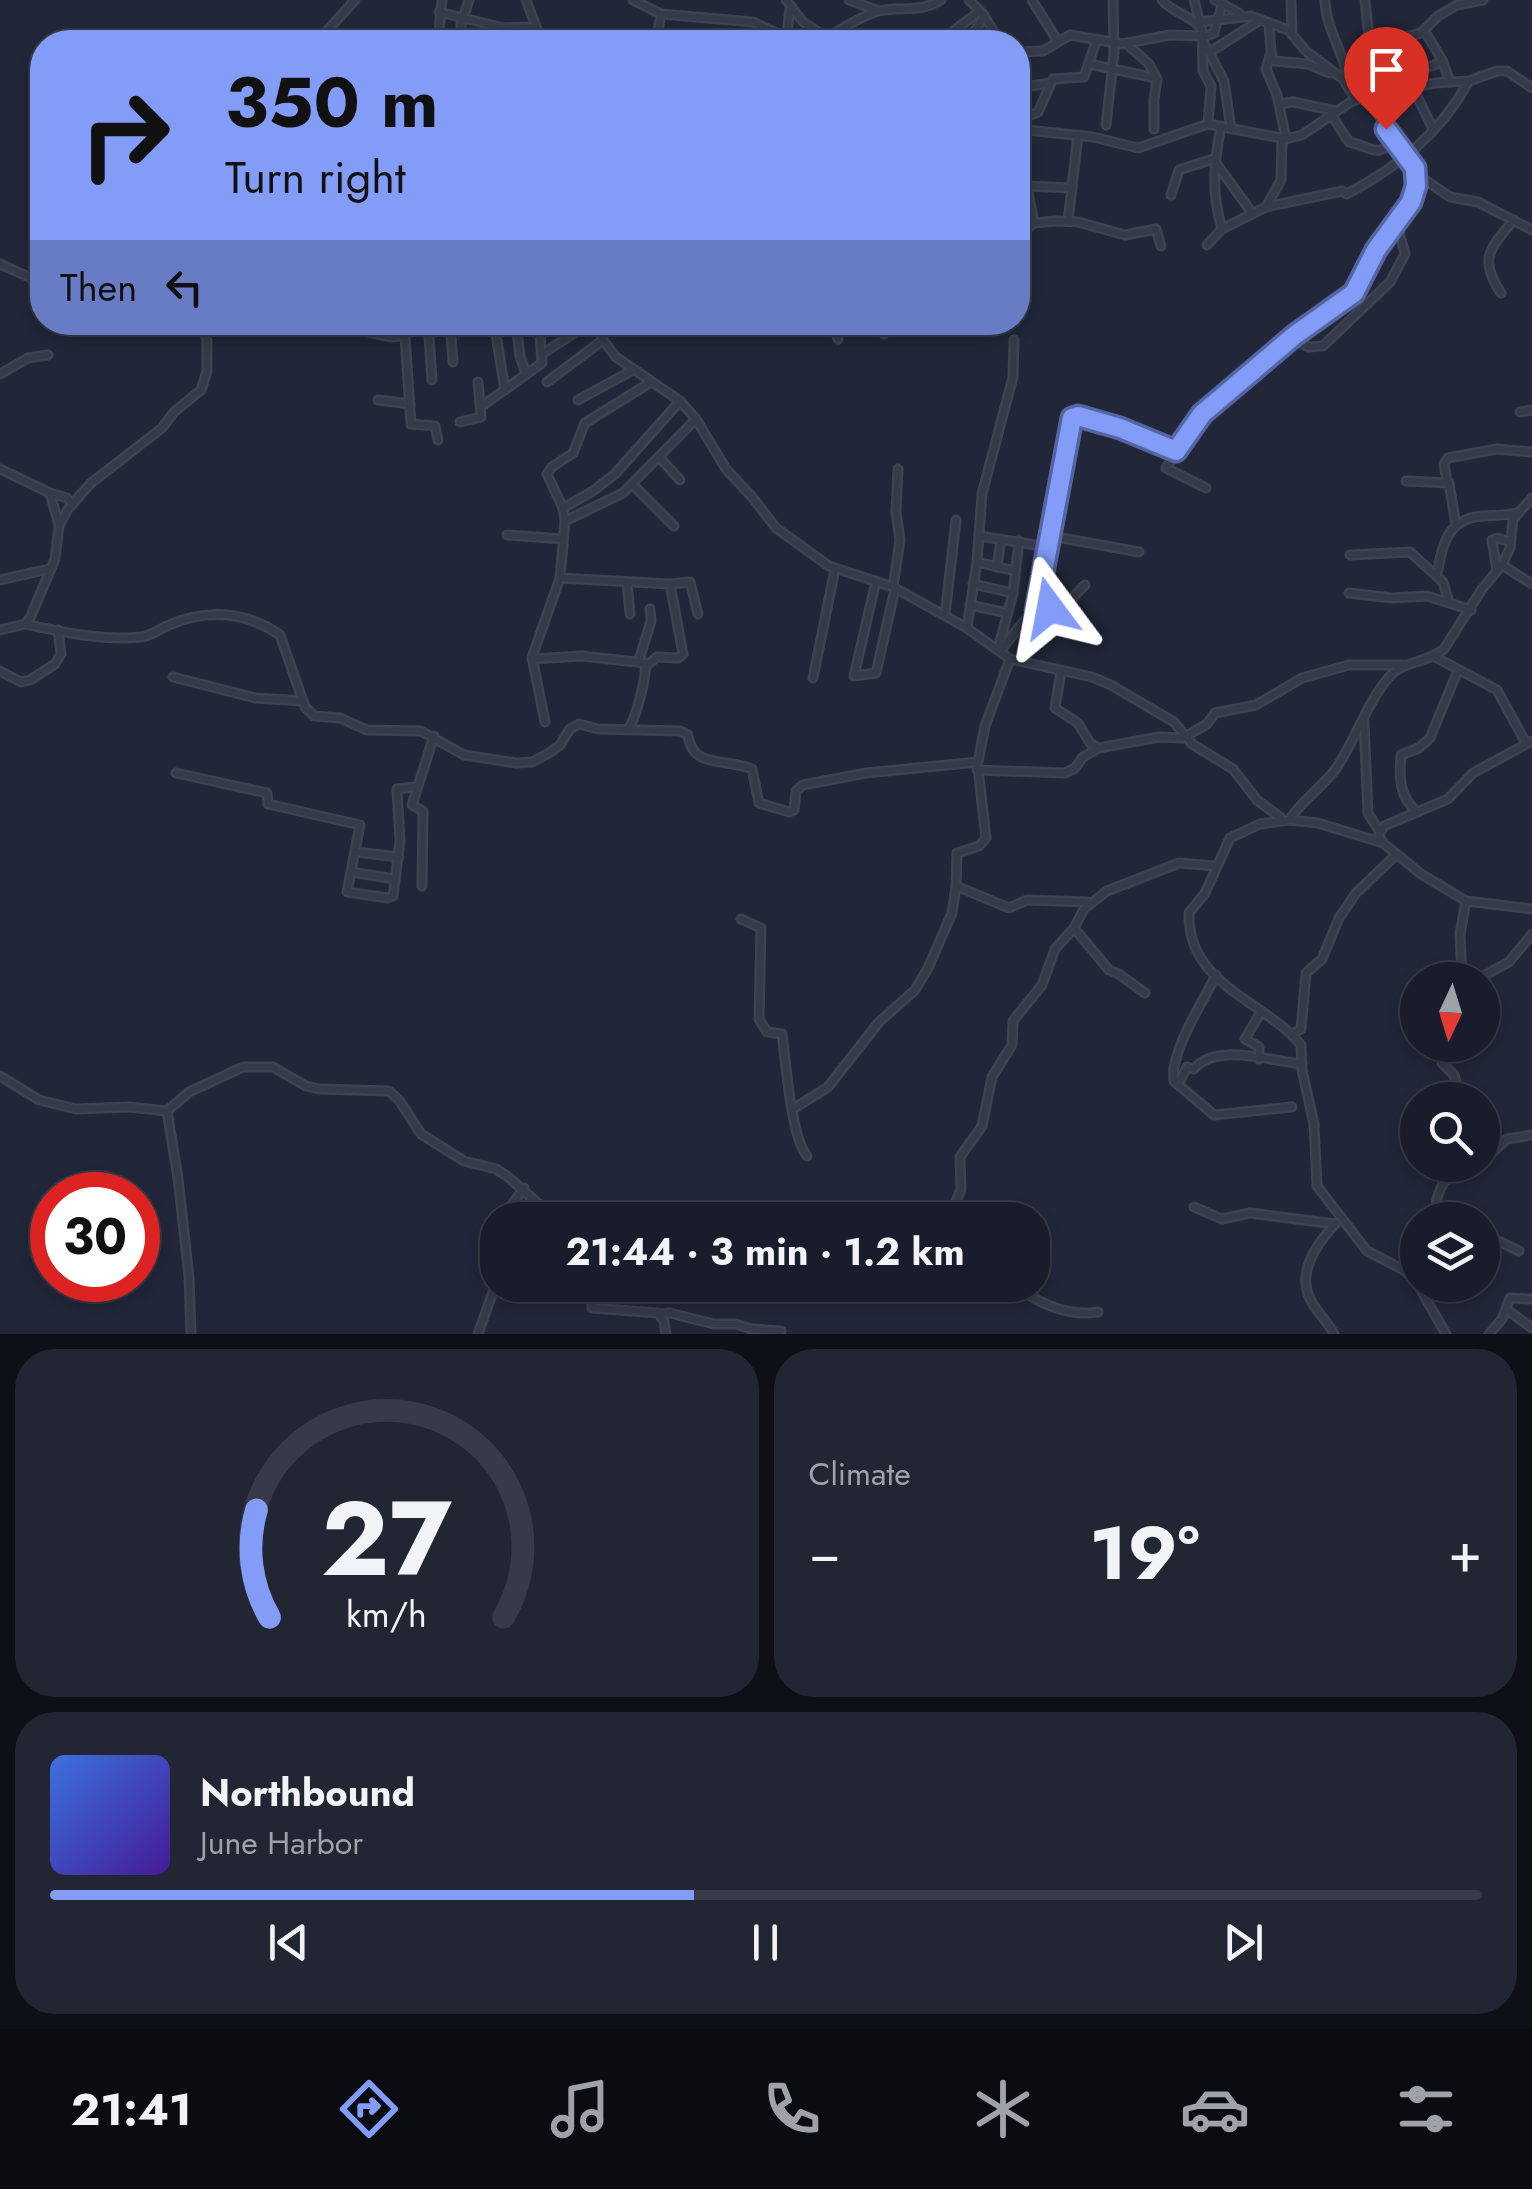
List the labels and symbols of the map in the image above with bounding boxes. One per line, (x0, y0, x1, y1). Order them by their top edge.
pin (1344, 27, 1429, 130)
position arrow (998, 556, 1102, 660)
north arrow (1400, 962, 1500, 1062)
speed limit sign: 30 (30, 1172, 160, 1302)

